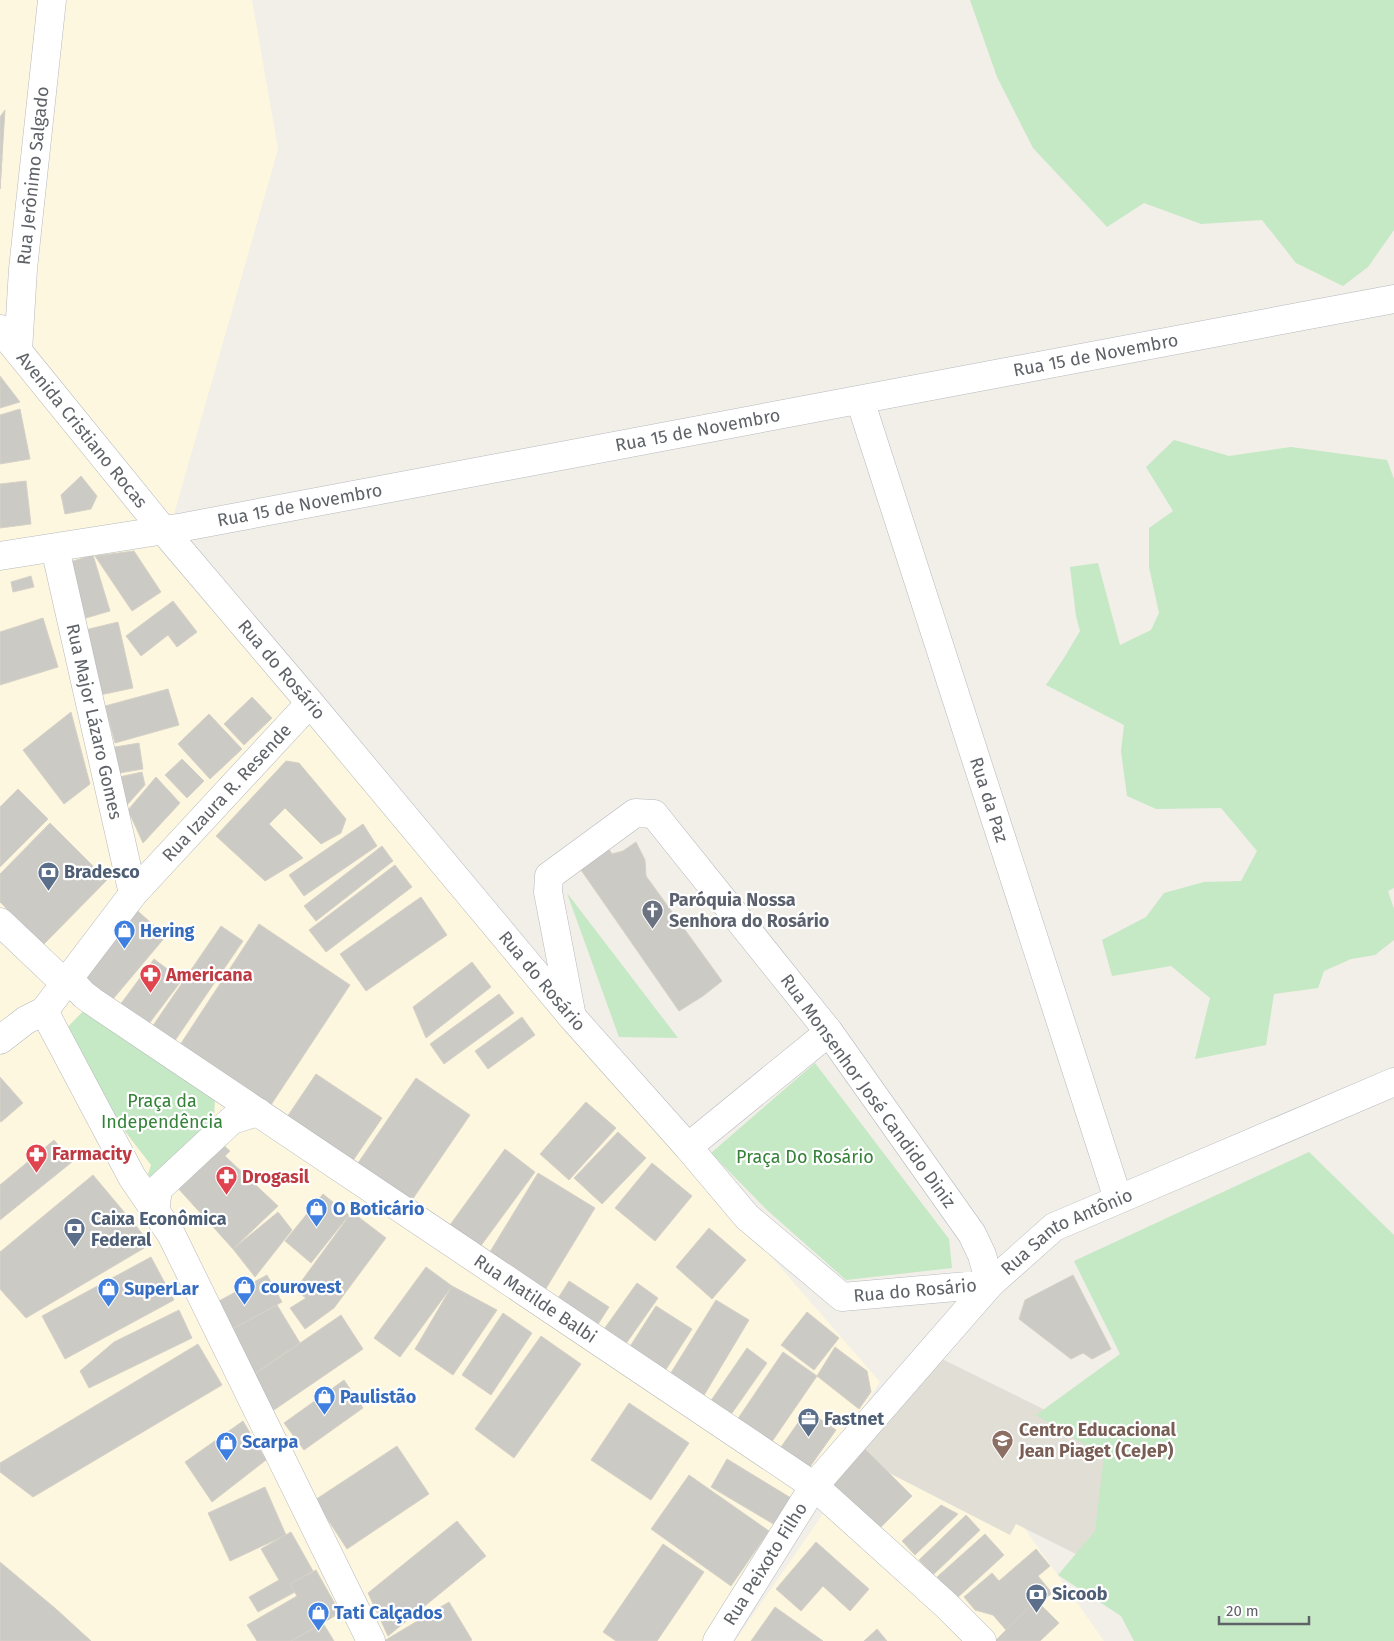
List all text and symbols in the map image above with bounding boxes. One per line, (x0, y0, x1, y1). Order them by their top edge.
street label: Rua Jerônimo Salgado (13, 85, 54, 266)
street label: Rua 15 de Novembro (1011, 329, 1180, 382)
street label: Avenida Cristiano Rocas (12, 347, 152, 513)
street label: Rua 15 de Novembro (613, 404, 782, 457)
street label: Rua 15 de Novembro (215, 479, 384, 532)
street label: Rua do Rosário (233, 615, 330, 724)
street label: Rua Major Lázaro Gomes (61, 622, 127, 822)
street label: Rua Izaura R. Resende (158, 719, 296, 866)
street label: Rua da Paz (965, 754, 1013, 845)
bank icon: Bradesco (36, 860, 60, 891)
place label: Bradesco (64, 861, 140, 883)
place label: Paróquia Nossa Senhora do Rosário (669, 889, 829, 932)
church icon: Paróquia Nossa Senhora do Rosário (641, 898, 665, 929)
shop icon: Hering (112, 919, 136, 950)
place label: Hering (140, 920, 195, 942)
street label: Rua do Rosário (494, 927, 590, 1036)
pharmacy icon: Americana (138, 963, 162, 994)
place label: Americana (165, 964, 253, 986)
street label: Rua Monsenhor José Candido Diniz (776, 970, 960, 1212)
park label: Praça da Independência (101, 1090, 223, 1133)
pharmacy icon: Farmacity (24, 1142, 48, 1173)
place label: Farmacity (52, 1143, 132, 1165)
park label: Praça Do Rosário (736, 1146, 874, 1168)
pharmacy icon: Drogasil (214, 1165, 238, 1196)
place label: Drogasil (242, 1166, 310, 1188)
street label: Rua Santo Antônio (997, 1184, 1136, 1280)
shop icon: O Boticário (305, 1197, 329, 1228)
place label: O Boticário (333, 1198, 424, 1220)
place label: Caixa Econômica Federal (91, 1208, 227, 1251)
bank icon: Caixa Econômica Federal (63, 1217, 87, 1248)
street label: Rua Matilde Balbi (470, 1250, 601, 1348)
street label: Rua do Rosário (852, 1274, 978, 1307)
shop icon: courovest (233, 1275, 257, 1306)
place label: courovest (261, 1276, 343, 1298)
shop icon: SuperLar (96, 1277, 120, 1308)
place label: SuperLar (124, 1278, 199, 1300)
shop icon: Paulistão (312, 1385, 336, 1416)
place label: Paulistão (340, 1386, 416, 1408)
office icon: Fastnet (796, 1407, 820, 1438)
place label: Fastnet (824, 1408, 885, 1430)
place label: Centro Educacional Jean Piaget (CeJeP) (1018, 1419, 1177, 1462)
school or university icon: Centro Educacional Jean Piaget (CeJeP) (991, 1428, 1015, 1459)
shop icon: Scarpa (214, 1430, 238, 1461)
place label: Scarpa (242, 1431, 298, 1453)
street label: Rua Peixoto Filho (719, 1498, 812, 1629)
bank icon: Sicoob (1024, 1582, 1048, 1613)
place label: Sicoob (1052, 1583, 1108, 1605)
scale bar (1219, 1594, 1309, 1626)
shop icon: Tati Calçados (306, 1601, 330, 1632)
place label: Tati Calçados (334, 1602, 443, 1624)
text: 20 m (1226, 1602, 1259, 1620)

